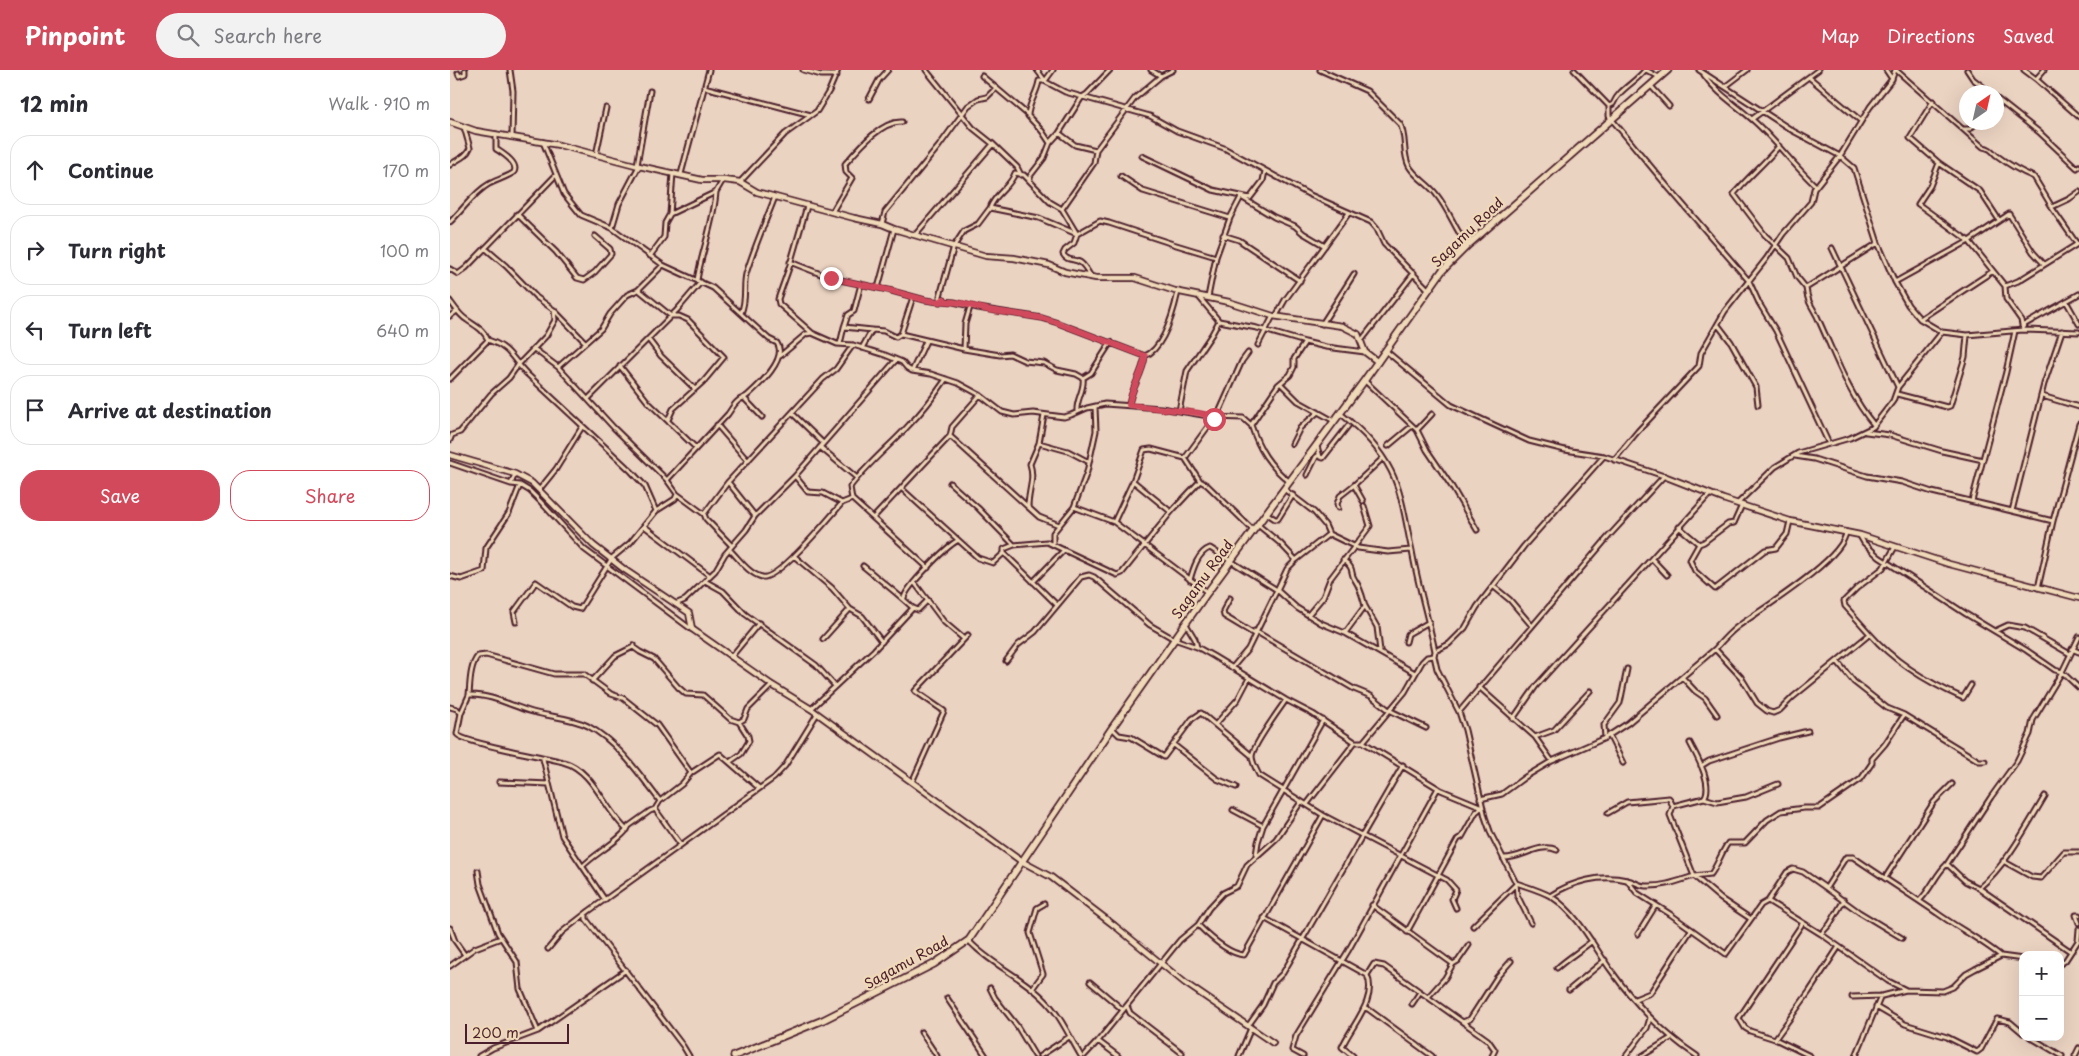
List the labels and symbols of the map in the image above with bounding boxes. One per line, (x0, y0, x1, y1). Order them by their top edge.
north arrow (1959, 85, 2004, 130)
street label: Sagamu Road (1426, 192, 1508, 272)
route end (820, 267, 843, 290)
route start (1203, 408, 1226, 431)
street label: Sagamu Road (1166, 535, 1238, 623)
street label: Sagamu Road (860, 930, 952, 994)
scale bar (465, 1021, 569, 1044)

